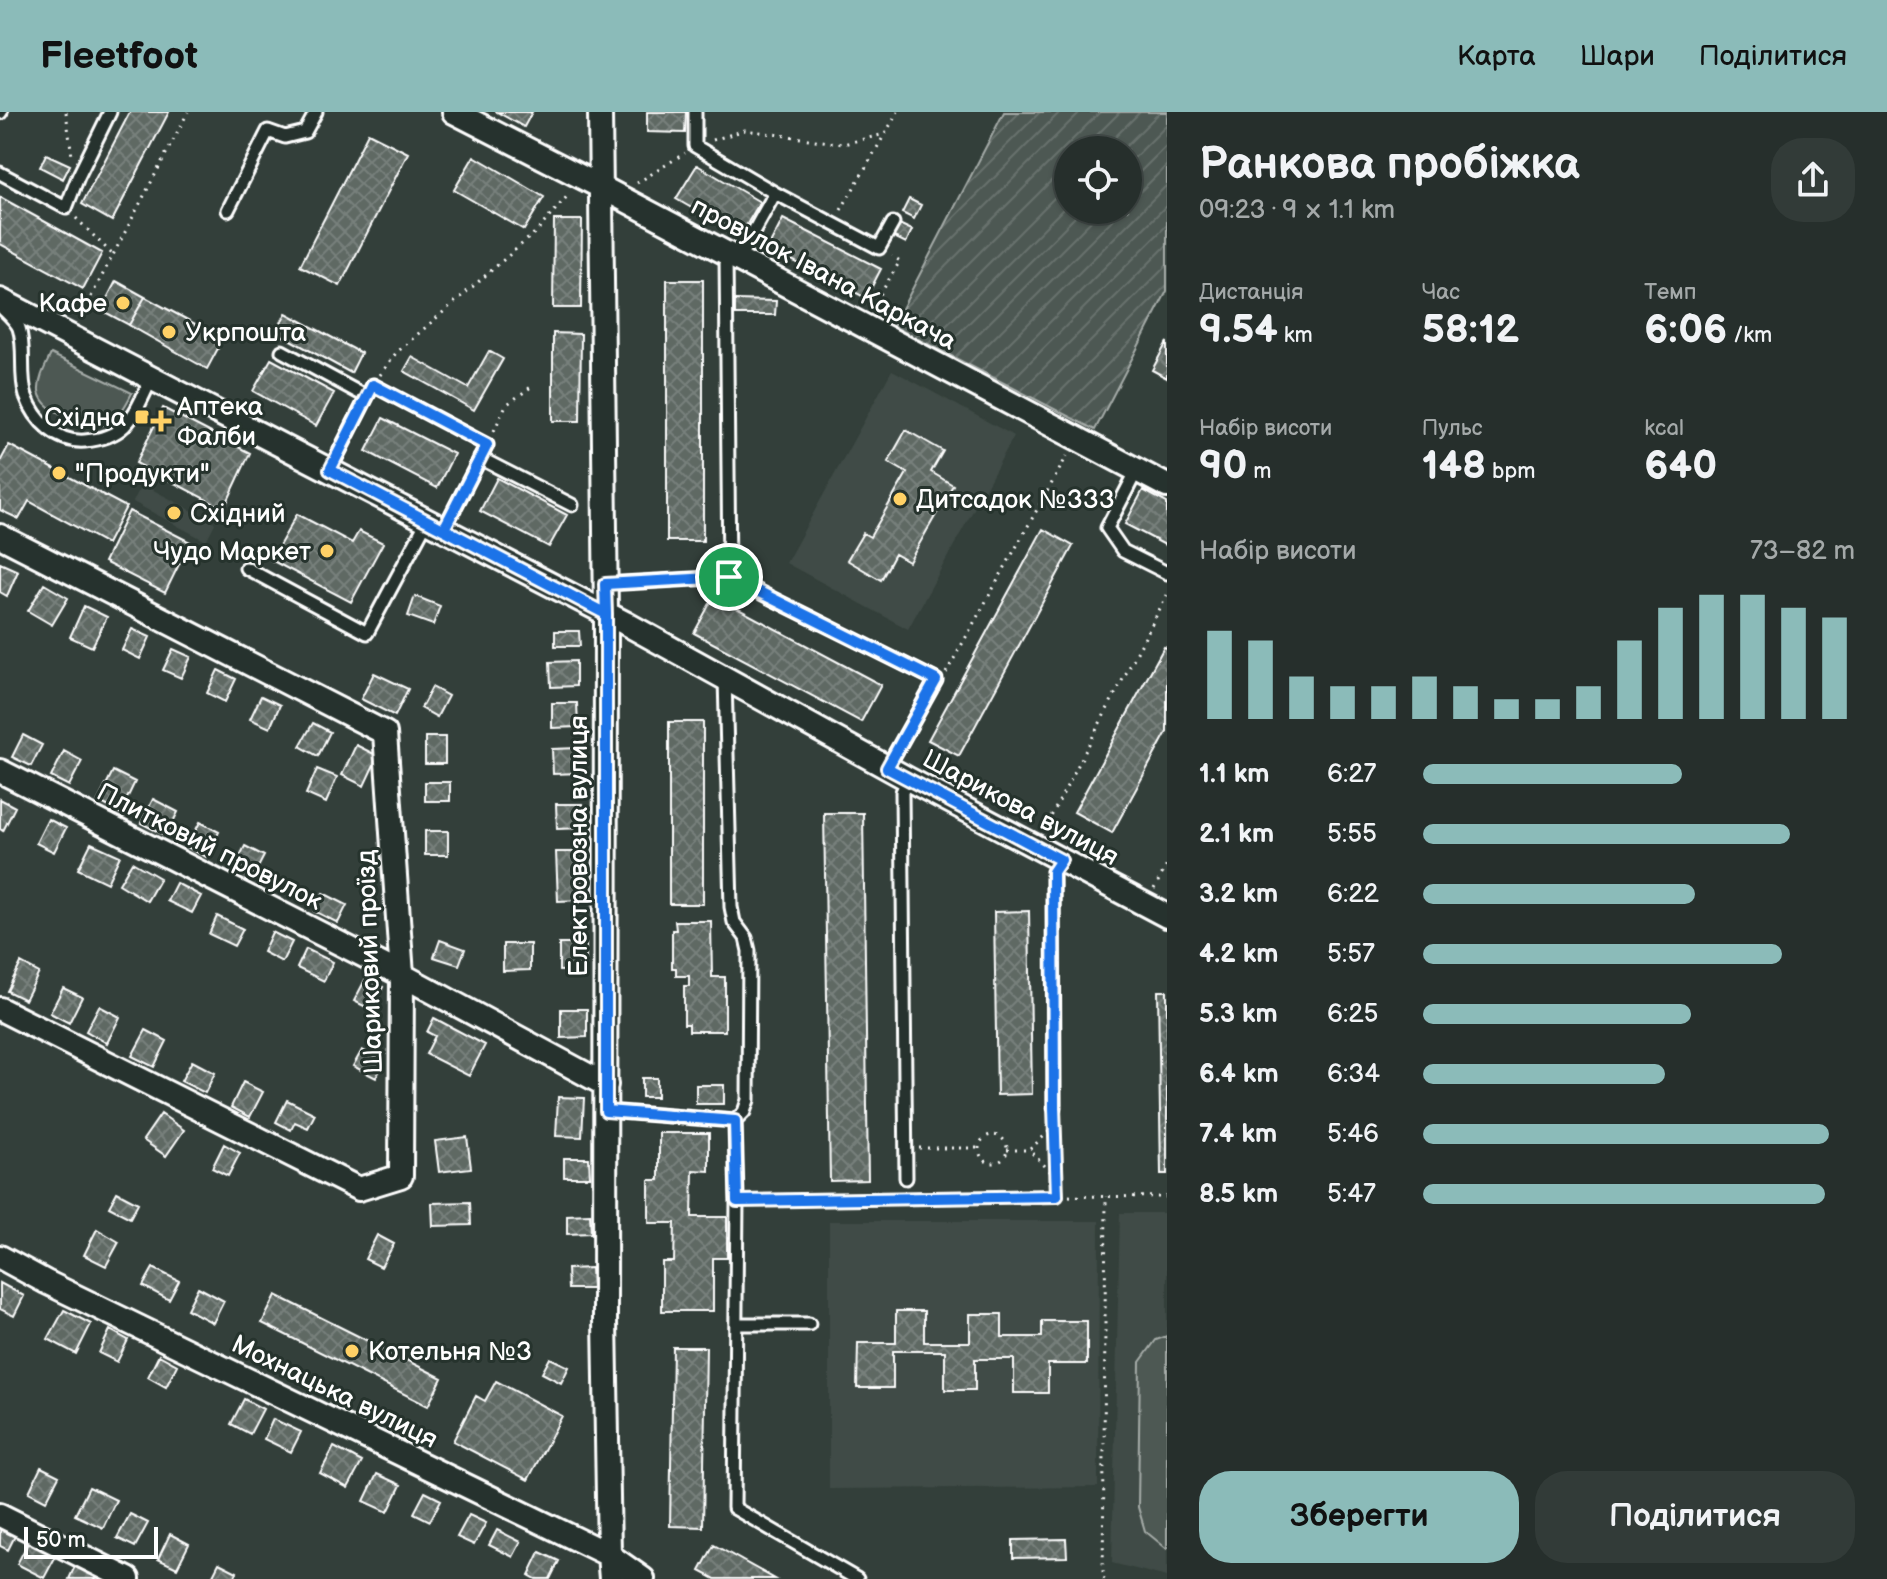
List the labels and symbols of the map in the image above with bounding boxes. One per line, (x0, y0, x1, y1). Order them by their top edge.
street label: провулок Івана Каркача (685, 191, 961, 357)
place label: Кафе (39, 289, 107, 320)
marker: Кафе (114, 294, 132, 312)
place label: Укрпошта (185, 318, 306, 349)
marker: Укрпошта (160, 323, 178, 341)
place label: Аптека Фалби (176, 392, 263, 453)
place label: Східна (44, 403, 126, 434)
marker: Східна (133, 408, 151, 426)
marker: Аптека Фалби (152, 412, 170, 430)
place label: "Продукти" (75, 459, 210, 490)
marker: "Продукти" (50, 464, 68, 482)
place label: Дитсадок №333 (916, 485, 1115, 516)
marker: Дитсадок №333 (891, 490, 909, 508)
place label: Східний (190, 499, 286, 530)
marker: Східний (165, 504, 183, 522)
place label: Чудо Маркет (153, 537, 311, 568)
marker: Чудо Маркет (318, 542, 336, 560)
pin (695, 543, 763, 611)
street label: Електровозна вулиця (564, 715, 595, 977)
street label: Шарикова вулиця (917, 744, 1123, 873)
street label: Плитковий провулок (91, 777, 327, 918)
street label: Шариковий проїзд (351, 849, 390, 1075)
street label: Мохнацька вулиця (226, 1329, 442, 1456)
place label: Котельня №3 (368, 1337, 532, 1368)
marker: Котельня №3 (343, 1342, 361, 1360)
scale bar (24, 1523, 158, 1559)

